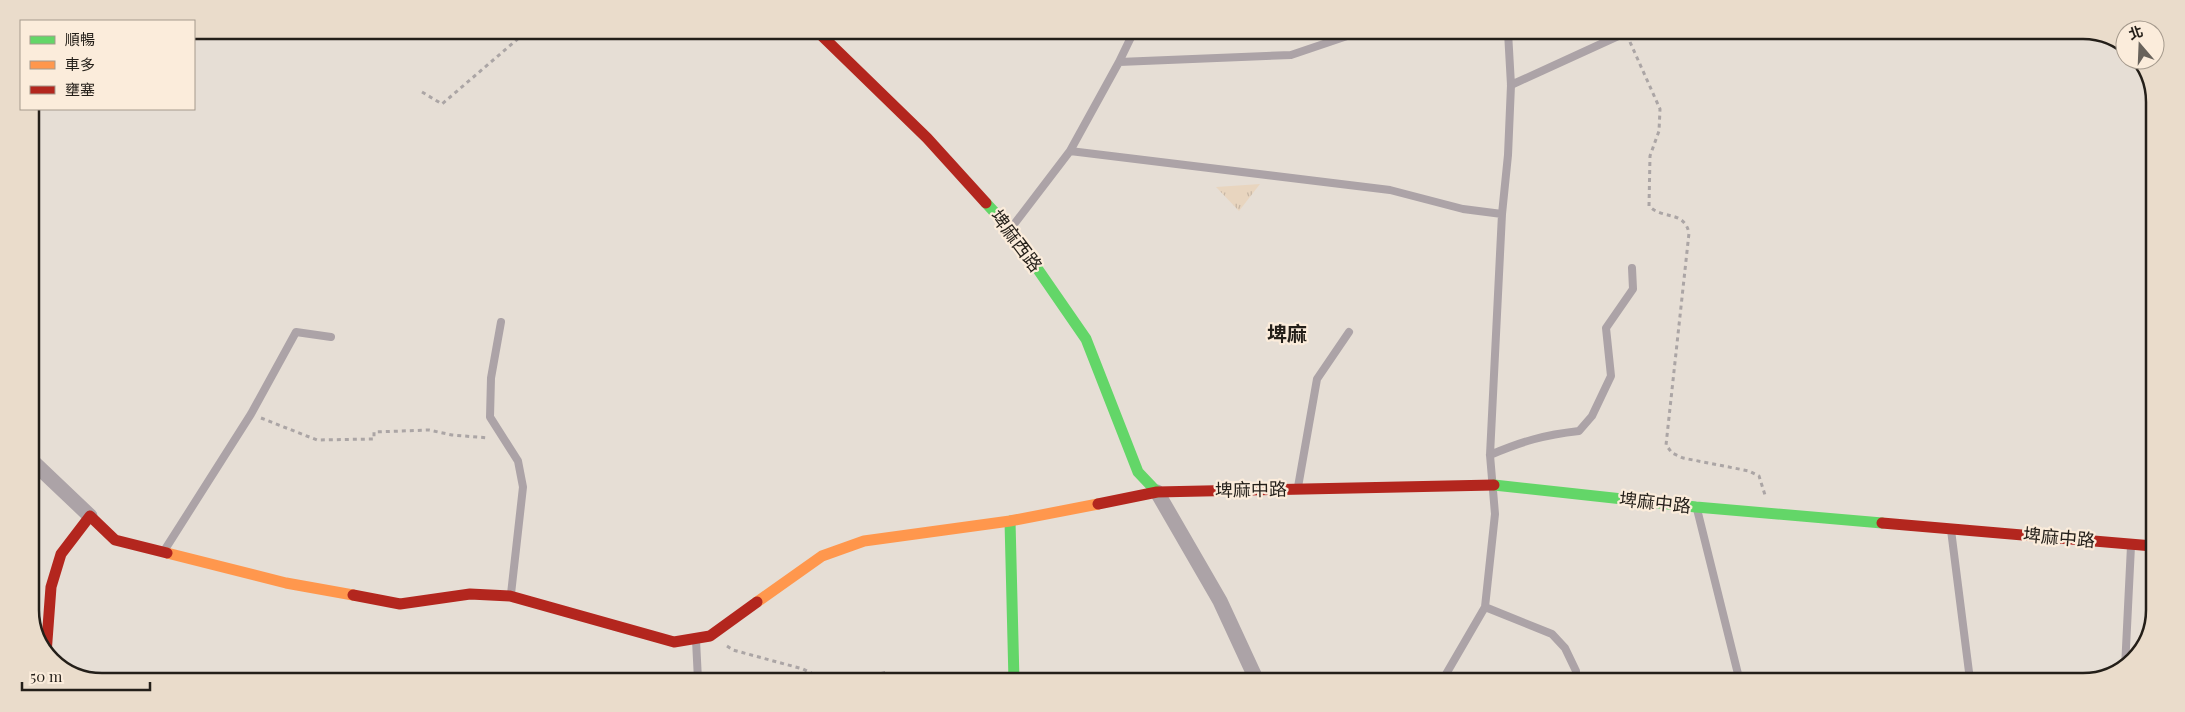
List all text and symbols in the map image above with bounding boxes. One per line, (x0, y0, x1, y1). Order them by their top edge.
legend (20, 20, 195, 110)
north arrow (2115, 20, 2165, 70)
text: 北 (2126, 21, 2145, 43)
text: 順暢 (65, 29, 95, 49)
text: 車多 (65, 54, 95, 74)
text: 壅塞 (65, 79, 95, 99)
street label: 埤麻西路 (986, 204, 1048, 276)
district label: 埤麻 (1267, 319, 1307, 346)
street label: 埤麻中路 (1215, 476, 1287, 502)
street label: 埤麻中路 (1618, 486, 1692, 518)
street label: 埤麻中路 (2022, 522, 2096, 552)
scale bar (22, 660, 150, 692)
text: 50 m (30, 666, 63, 686)

